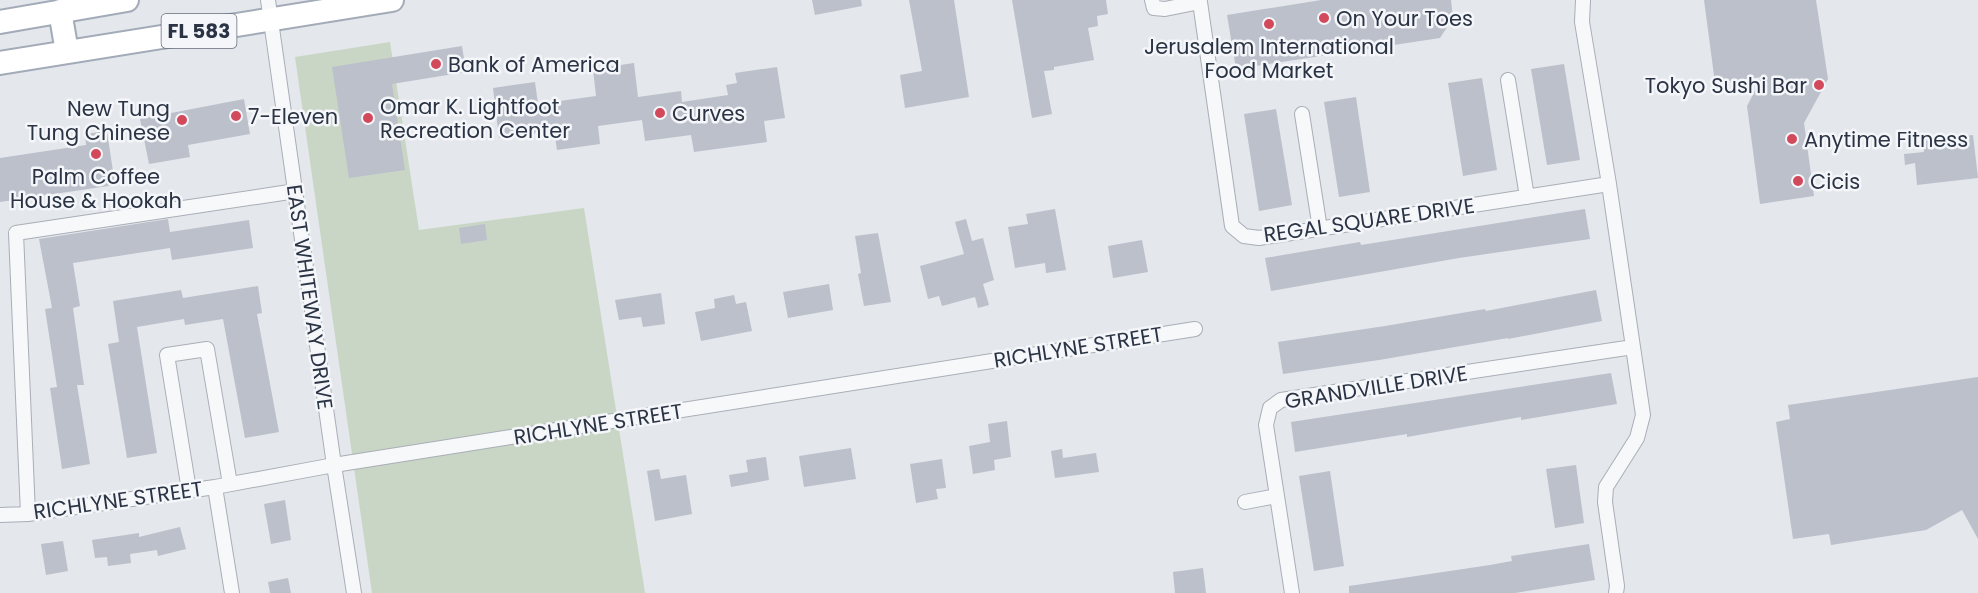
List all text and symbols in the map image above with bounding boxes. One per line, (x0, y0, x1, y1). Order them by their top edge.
place label: On Your Toes (1336, 4, 1473, 33)
marker: On Your Toes (1317, 11, 1331, 25)
road number: FL 583 (162, 14, 236, 48)
marker: Jerusalem International Food Market (1262, 17, 1276, 31)
place label: Jerusalem International Food Market (1144, 32, 1394, 85)
place label: Bank of America (448, 50, 620, 79)
marker: Bank of America (429, 57, 443, 71)
place label: Tokyo Sushi Bar (1645, 71, 1807, 100)
marker: Tokyo Sushi Bar (1812, 78, 1826, 92)
place label: Omar K. Lightfoot Recreation Center (380, 92, 570, 145)
place label: New Tung Tung Chinese (27, 94, 170, 147)
place label: Curves (672, 99, 745, 128)
place label: 7-Eleven (248, 102, 338, 131)
marker: Curves (653, 106, 667, 120)
marker: 7-Eleven (229, 109, 243, 123)
marker: Omar K. Lightfoot Recreation Center (361, 111, 375, 125)
marker: New Tung Tung Chinese (175, 113, 189, 127)
place label: Anytime Fitness (1804, 125, 1968, 154)
marker: Anytime Fitness (1785, 132, 1799, 146)
marker: Palm Coffee House & Hookah (89, 147, 103, 161)
place label: Palm Coffee House & Hookah (10, 162, 182, 215)
place label: Cicis (1810, 167, 1860, 196)
marker: Cicis (1791, 174, 1805, 188)
street label: EAST WHITEWAY DRIVE (280, 183, 340, 411)
street label: REGAL SQUARE DRIVE (1262, 191, 1476, 249)
street label: RICHLYNE STREET (992, 319, 1164, 375)
street label: GRANDVILLE DRIVE (1283, 358, 1469, 416)
street label: RICHLYNE STREET (512, 396, 684, 452)
street label: RICHLYNE STREET (32, 474, 204, 526)

